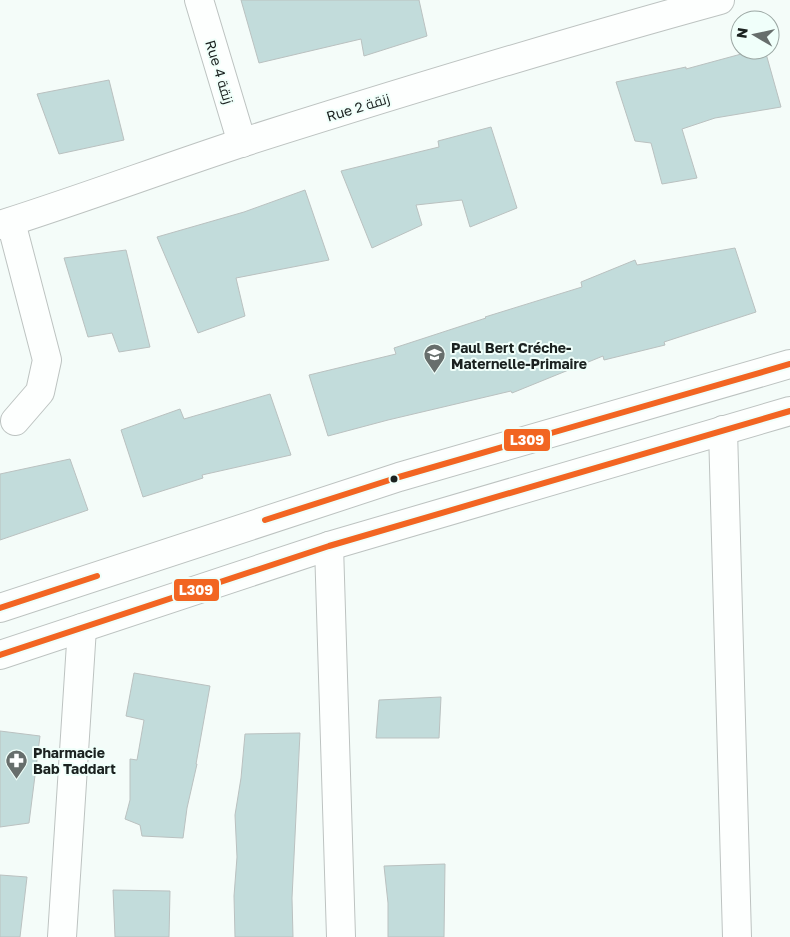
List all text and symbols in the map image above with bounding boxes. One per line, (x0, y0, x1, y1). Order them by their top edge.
north arrow (730, 10, 780, 60)
text: N (732, 26, 751, 39)
street label: Rue 4 زنقة (202, 38, 238, 106)
street label: Rue 2 زنقة (324, 89, 392, 125)
place label: Paul Bert Créche- Maternelle-Primaire (451, 339, 587, 372)
school or university icon: Paul Bert Créche- Maternelle-Primaire (423, 343, 447, 374)
line badge: L309 (503, 428, 551, 452)
text: L309 (510, 431, 544, 448)
unlabelled marker (389, 474, 399, 484)
line badge: L309 (173, 578, 220, 602)
text: L309 (179, 581, 213, 598)
place label: Pharmacie Bab Taddart (33, 744, 116, 777)
pharmacy icon: Pharmacie Bab Taddart (5, 748, 29, 779)

